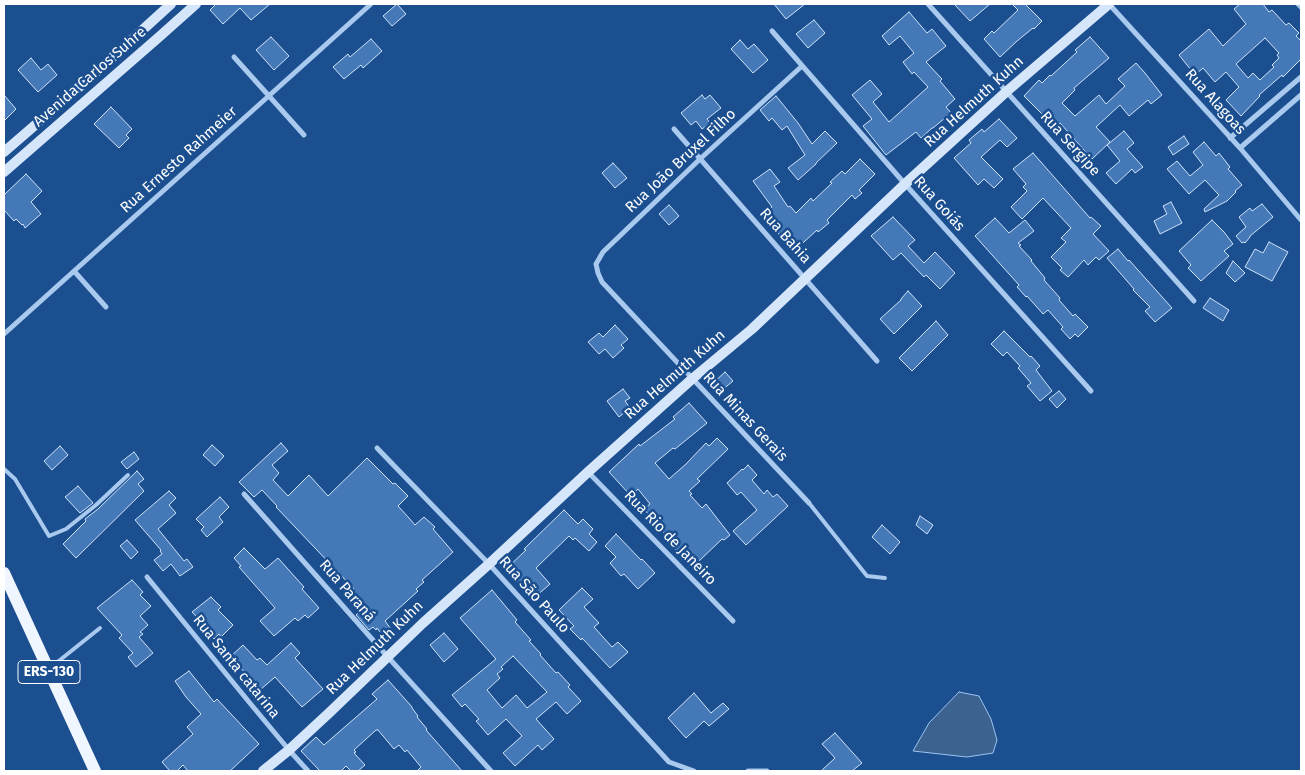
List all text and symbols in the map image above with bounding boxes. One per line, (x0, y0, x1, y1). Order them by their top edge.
street label: Avenida Carlos Suhre (30, 23, 150, 131)
street label: Rua Helmuth Kuhn (921, 53, 1027, 151)
street label: Rua Alagoas (1181, 65, 1249, 139)
street label: Rua Ernesto Rahmeier (117, 103, 241, 217)
street label: Rua João Bruxel Filho (622, 105, 740, 217)
street label: Rua Sergipe (1036, 108, 1104, 180)
street label: Rua Goiás (910, 173, 968, 235)
street label: Rua Bahia (755, 205, 815, 267)
street label: Rua Helmuth Kuhn (621, 326, 729, 424)
street label: Rua Minas Gerais (699, 368, 791, 466)
street label: Rua Rio de Janeiro (620, 487, 720, 589)
street label: Rua São Paulo (495, 553, 573, 637)
street label: Rua Paraná (315, 556, 379, 626)
street label: Rua Helmuth Kuhn (323, 597, 427, 699)
street label: Rua Santa catarina (189, 612, 283, 722)
road number: ERS-130 (18, 660, 80, 684)

